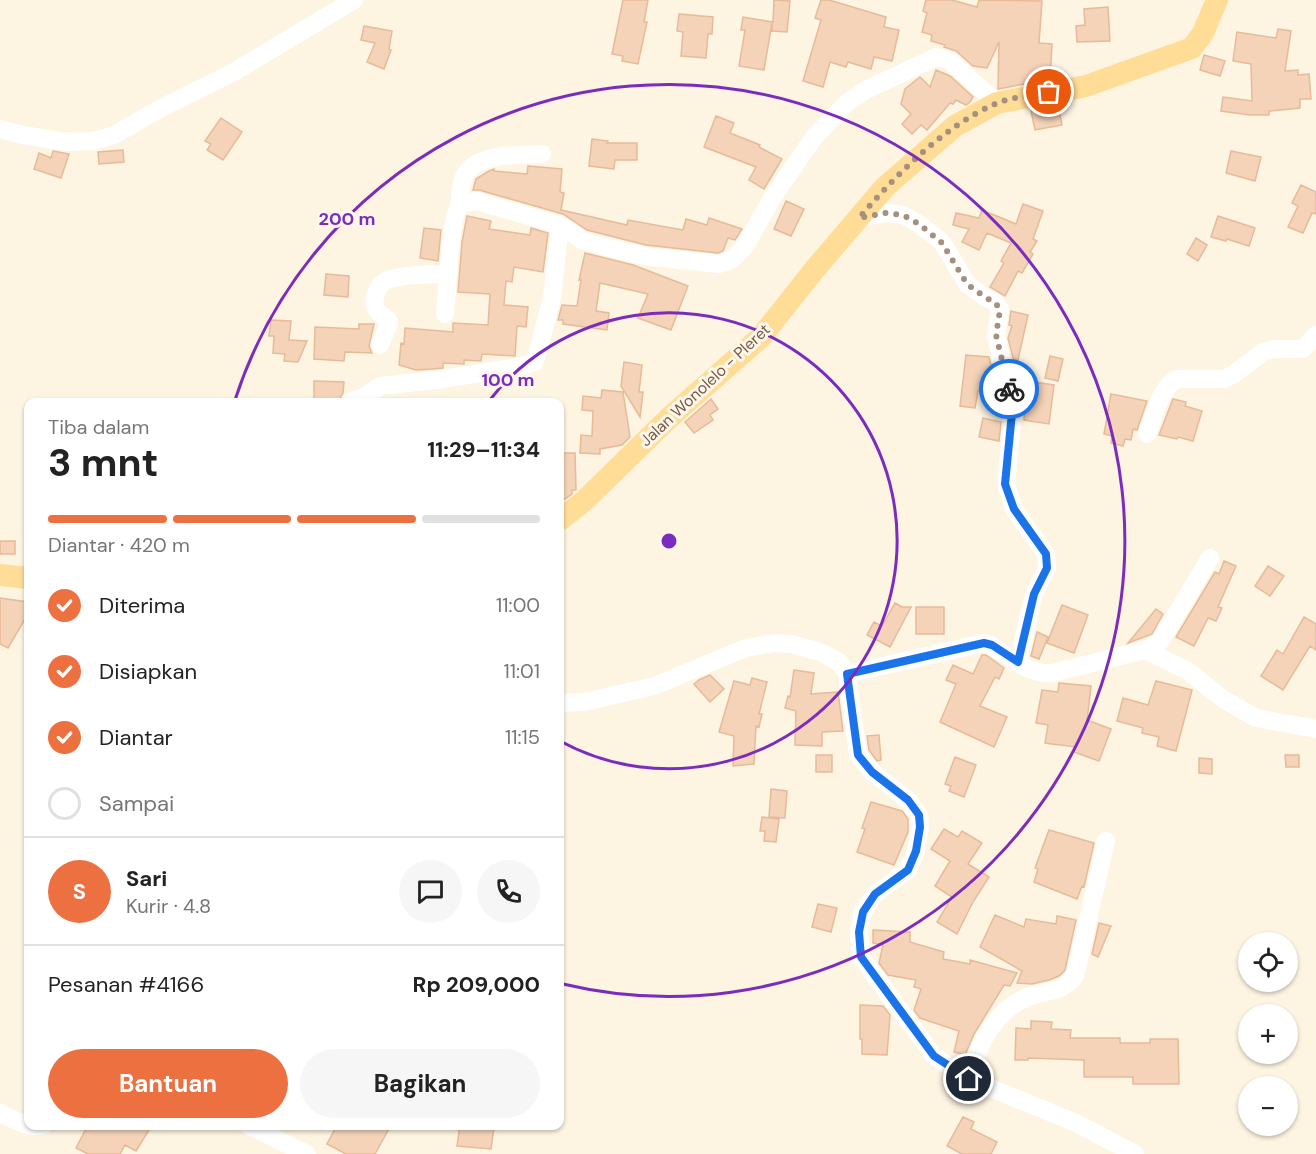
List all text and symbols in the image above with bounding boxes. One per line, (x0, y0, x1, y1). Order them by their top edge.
pin (1023, 66, 1074, 117)
icon: bag (1032, 75, 1065, 108)
text: 200 m (319, 207, 375, 231)
street label: Jalan Wonolelo - Pleret (635, 319, 775, 451)
courier (979, 359, 1039, 419)
text: 100 m (481, 368, 535, 392)
icon: bike (993, 373, 1026, 406)
text: Tiba dalam (48, 414, 149, 440)
text: 11:29–11:34 (427, 435, 540, 464)
text: 3 mnt (48, 437, 158, 488)
centre of rings (659, 531, 679, 551)
text: Diantar · 420 m (48, 532, 190, 558)
icon: check (48, 589, 81, 622)
text: Diterima (99, 591, 185, 620)
text: 11:00 (496, 592, 540, 618)
icon: check (48, 655, 81, 688)
text: Disiapkan (99, 657, 197, 686)
text: 11:01 (504, 658, 540, 684)
icon: check (48, 721, 81, 754)
text: Diantar (99, 723, 173, 752)
text: 11:15 (505, 724, 540, 750)
text: Sampai (99, 789, 174, 818)
button: chat (399, 860, 462, 923)
button: phone (477, 860, 540, 923)
text: Sari (126, 864, 167, 893)
text: S (73, 877, 86, 906)
text: Kurir · 4.8 (126, 893, 211, 919)
map controls (1238, 932, 1298, 1136)
button: locate (1238, 932, 1298, 992)
text: Pesanan #4166 (48, 970, 204, 999)
text: Rp 209,000 (413, 970, 540, 999)
button: + (1238, 1004, 1298, 1064)
button: Bantuan (48, 1049, 288, 1118)
button: Bagikan (300, 1049, 540, 1118)
pin (943, 1053, 994, 1104)
icon: home (952, 1062, 985, 1095)
button: − (1238, 1076, 1298, 1136)

